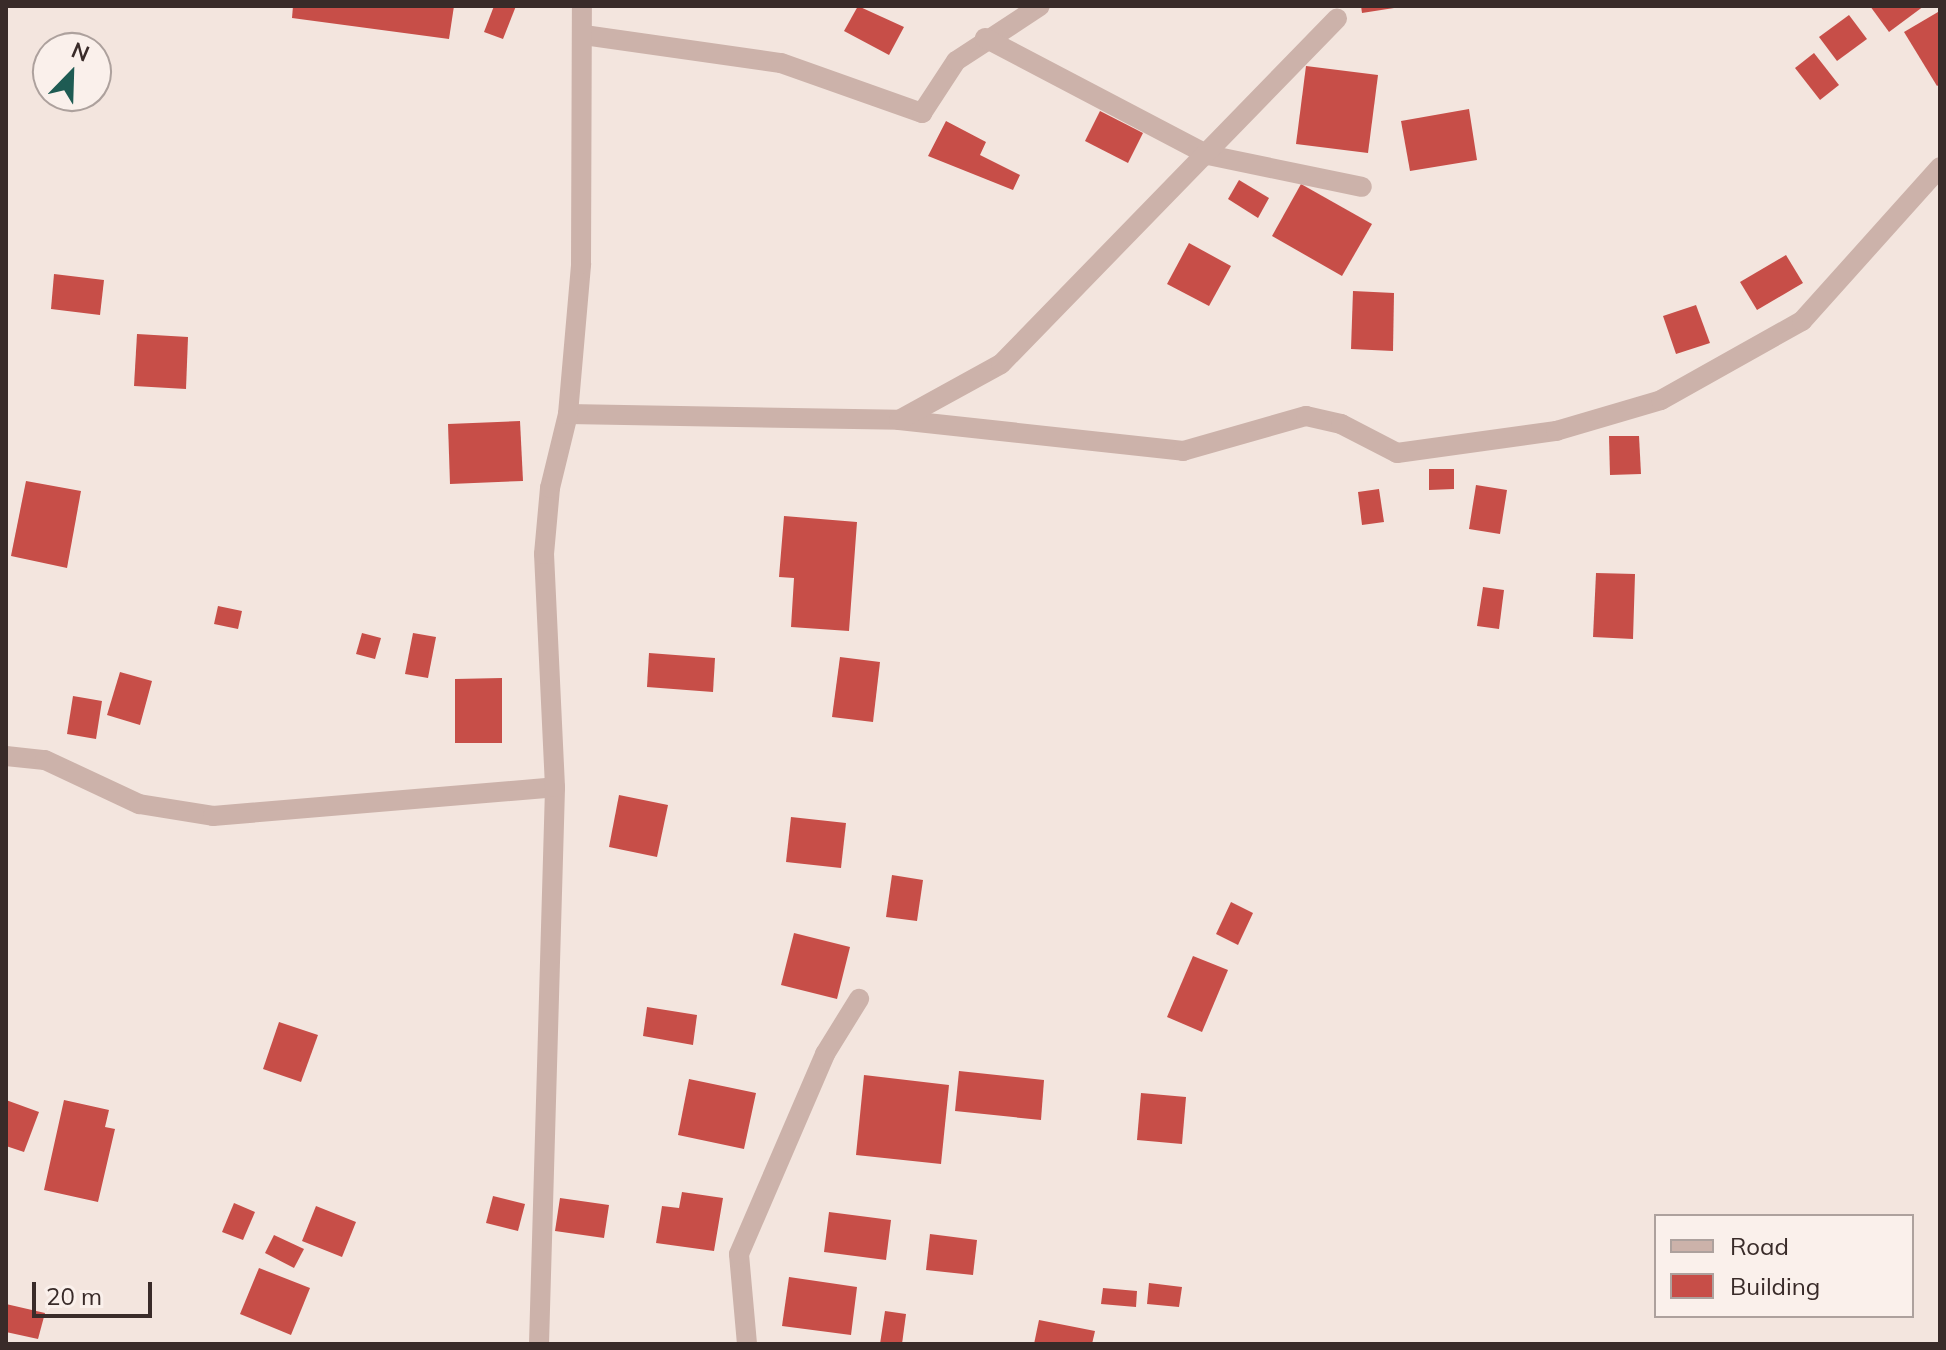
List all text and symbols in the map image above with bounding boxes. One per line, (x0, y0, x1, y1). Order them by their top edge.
north arrow (32, 32, 112, 112)
text: N (67, 36, 94, 68)
legend (1654, 1214, 1914, 1318)
text: Road (1730, 1231, 1789, 1261)
scale bar (36, 1266, 156, 1316)
text: Building (1730, 1271, 1820, 1301)
text: 20 m (46, 1281, 102, 1311)

